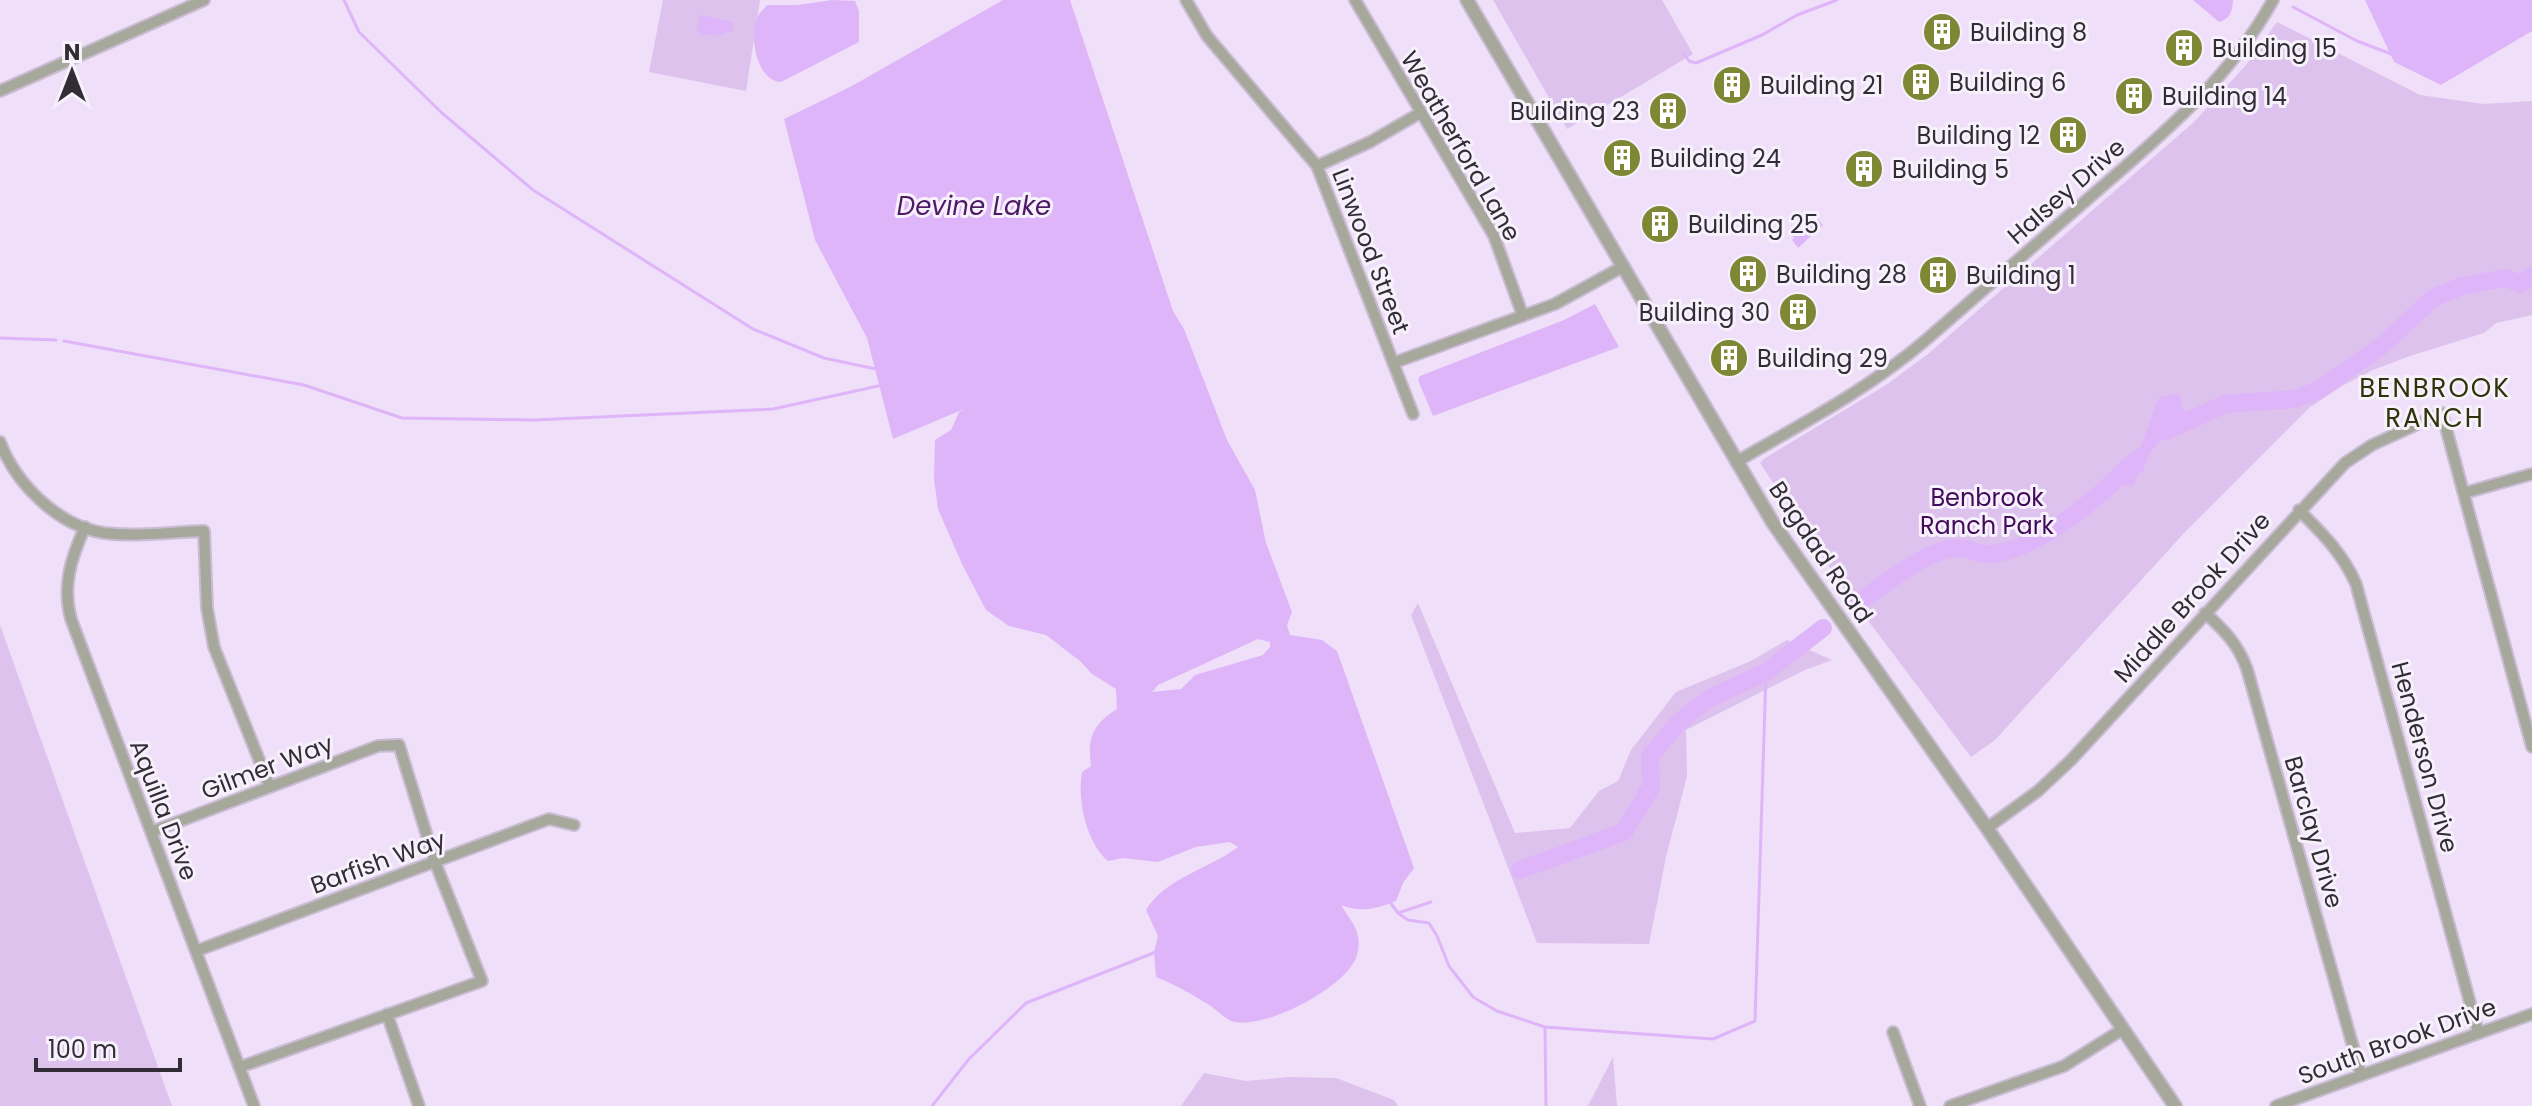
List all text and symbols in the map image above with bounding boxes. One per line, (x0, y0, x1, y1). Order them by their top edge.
building icon: Building 8 (1921, 11, 1963, 53)
place label: Building 8 (1970, 16, 2087, 49)
building icon: Building 15 (2163, 27, 2205, 69)
north arrow (32, 32, 112, 112)
place label: Building 15 (2212, 32, 2337, 65)
text: N (64, 37, 80, 68)
street label: Weatherford Lane (1393, 45, 1529, 247)
building icon: Building 6 (1900, 61, 1942, 103)
building icon: Building 21 (1711, 64, 1753, 106)
place label: Building 6 (1949, 66, 2066, 99)
place label: Building 21 (1760, 69, 1883, 102)
building icon: Building 14 (2113, 75, 2155, 117)
place label: Building 14 (2162, 80, 2287, 113)
building icon: Building 23 (1647, 90, 1689, 132)
place label: Building 23 (1510, 95, 1640, 128)
building icon: Building 12 (2047, 114, 2089, 156)
place label: Building 12 (1917, 119, 2040, 152)
street label: Halsey Drive (2000, 131, 2132, 251)
building icon: Building 24 (1601, 137, 1643, 179)
place label: Building 24 (1650, 142, 1781, 175)
building icon: Building 5 (1843, 148, 1885, 190)
place label: Building 5 (1892, 153, 2009, 186)
street label: Linwood Street (1324, 163, 1418, 339)
water label: Devine Lake (897, 188, 1051, 224)
building icon: Building 25 (1639, 203, 1681, 245)
place label: Building 25 (1688, 208, 1819, 241)
building icon: Building 28 (1727, 253, 1769, 295)
building icon: Building 1 (1917, 254, 1959, 296)
place label: Building 28 (1776, 258, 1907, 291)
place label: Building 1 (1966, 259, 2076, 292)
building icon: Building 30 (1777, 291, 1819, 333)
place label: Building 30 (1639, 296, 1770, 329)
building icon: Building 29 (1708, 337, 1750, 379)
place label: Building 29 (1757, 342, 1888, 375)
district label: BENBROOK RANCH (2359, 370, 2511, 436)
street label: Bagdad Road (1761, 475, 1881, 629)
park label: Benbrook Ranch Park (1920, 481, 2055, 542)
street label: Middle Brook Drive (2106, 504, 2278, 690)
street label: Henderson Drive (2384, 658, 2466, 856)
street label: Gilmer Way (196, 727, 338, 807)
street label: Aquilla Drive (122, 735, 206, 885)
street label: Barclay Drive (2277, 752, 2351, 912)
street label: Barfish Way (306, 822, 450, 902)
street label: South Brook Drive (2293, 990, 2501, 1092)
scale bar (36, 1022, 180, 1072)
text: 100 m (48, 1033, 117, 1066)

